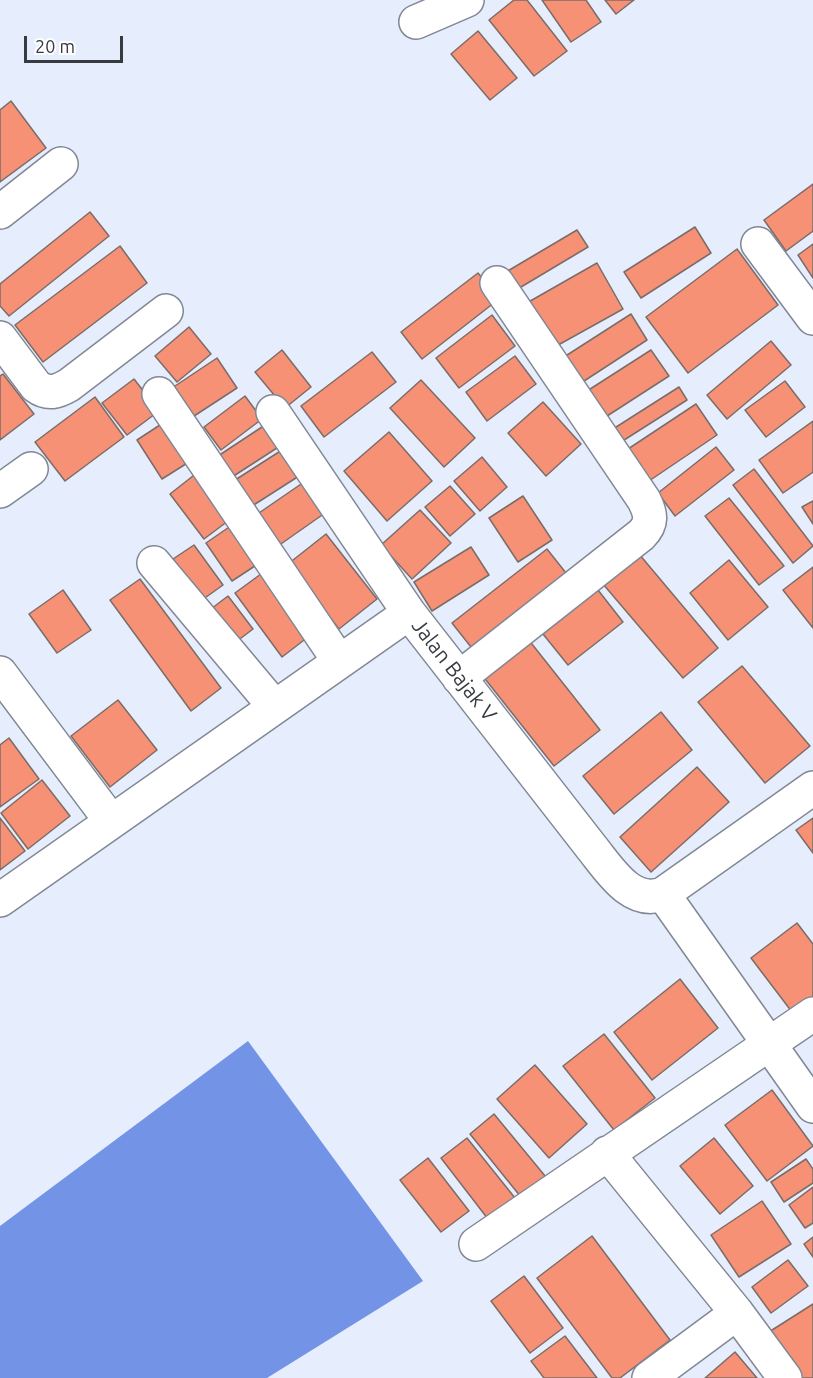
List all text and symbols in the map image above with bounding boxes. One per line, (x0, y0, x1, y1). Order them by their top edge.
scale bar (27, 24, 126, 62)
text: 20 m (35, 36, 75, 56)
street label: Jalan Bajak V (406, 614, 502, 726)

